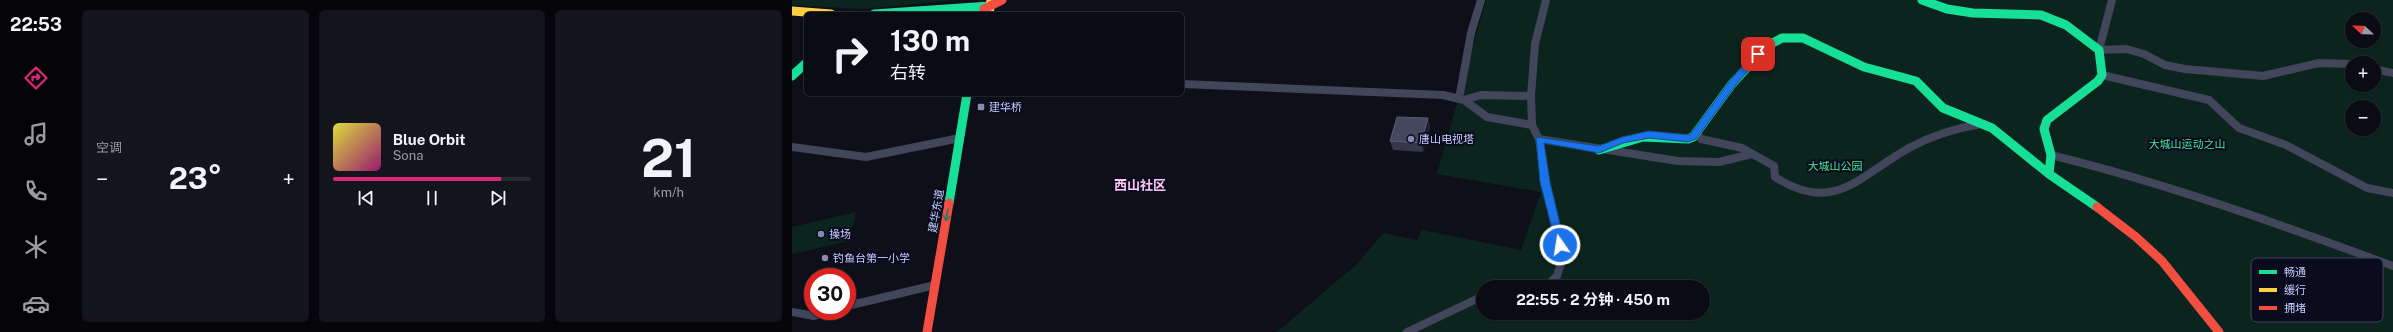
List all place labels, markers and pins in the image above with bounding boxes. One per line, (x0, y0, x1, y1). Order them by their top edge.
pin (1741, 37, 1775, 71)
place label: 建华桥 (989, 101, 1022, 113)
marker: 建华桥 (976, 102, 986, 112)
place label: 唐山电视塔 (1419, 133, 1474, 145)
marker: 唐山电视塔 (1406, 134, 1416, 144)
place label: 操场 (829, 228, 851, 240)
marker: 操场 (816, 229, 826, 239)
place label: 钓鱼台第一小学 (833, 252, 910, 264)
marker: 钓鱼台第一小学 (820, 253, 830, 263)

